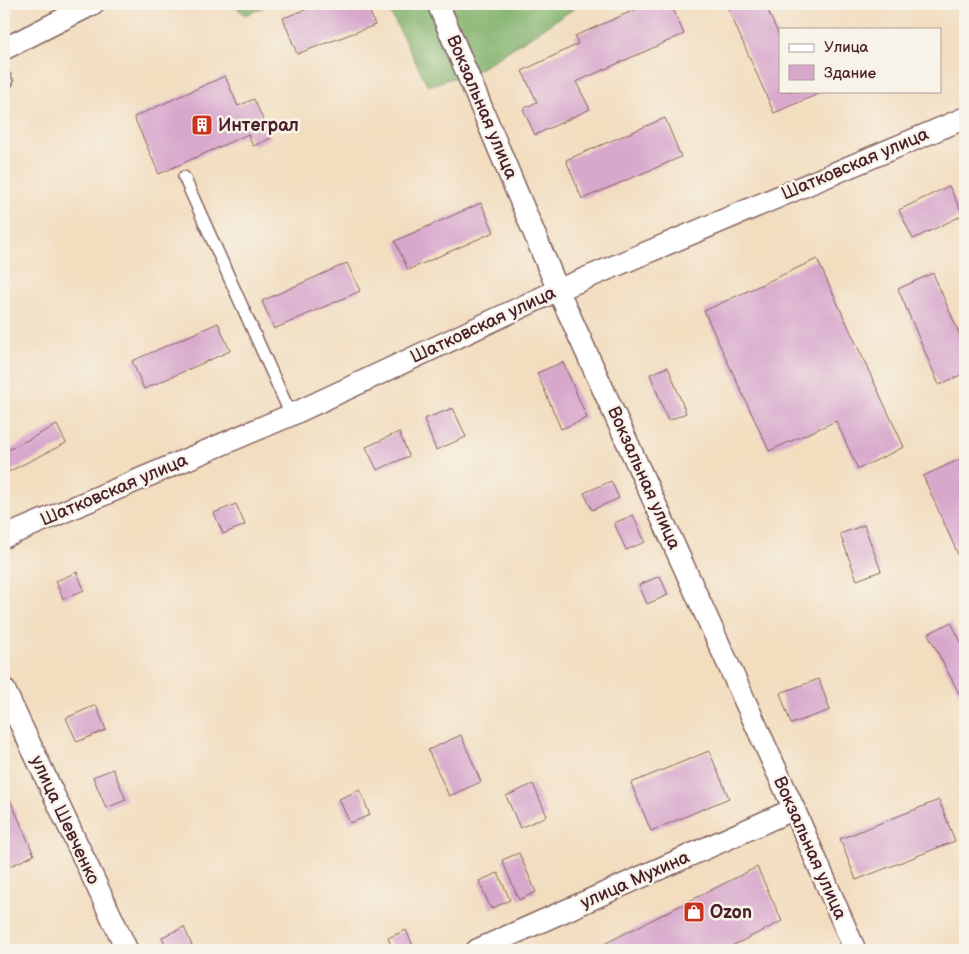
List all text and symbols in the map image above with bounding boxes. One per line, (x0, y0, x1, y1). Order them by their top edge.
legend (779, 28, 942, 92)
street label: Вокзальная улица (442, 32, 522, 182)
text: Улица (824, 38, 869, 57)
text: Здание (824, 64, 876, 83)
building icon: Интеграл (190, 113, 214, 137)
place label: Интеграл (218, 115, 299, 136)
street label: Шатковская улица (778, 123, 932, 205)
street label: Шатковская улица (407, 282, 559, 368)
street label: Вокзальная улица (603, 403, 685, 553)
street label: Шатковская улица (37, 449, 191, 531)
street label: улица Шевченко (26, 752, 104, 888)
street label: Вокзальная улица (769, 773, 851, 923)
street label: улица Мухина (577, 846, 693, 913)
shop icon: Ozon (682, 900, 706, 924)
place label: Ozon (710, 902, 752, 923)

